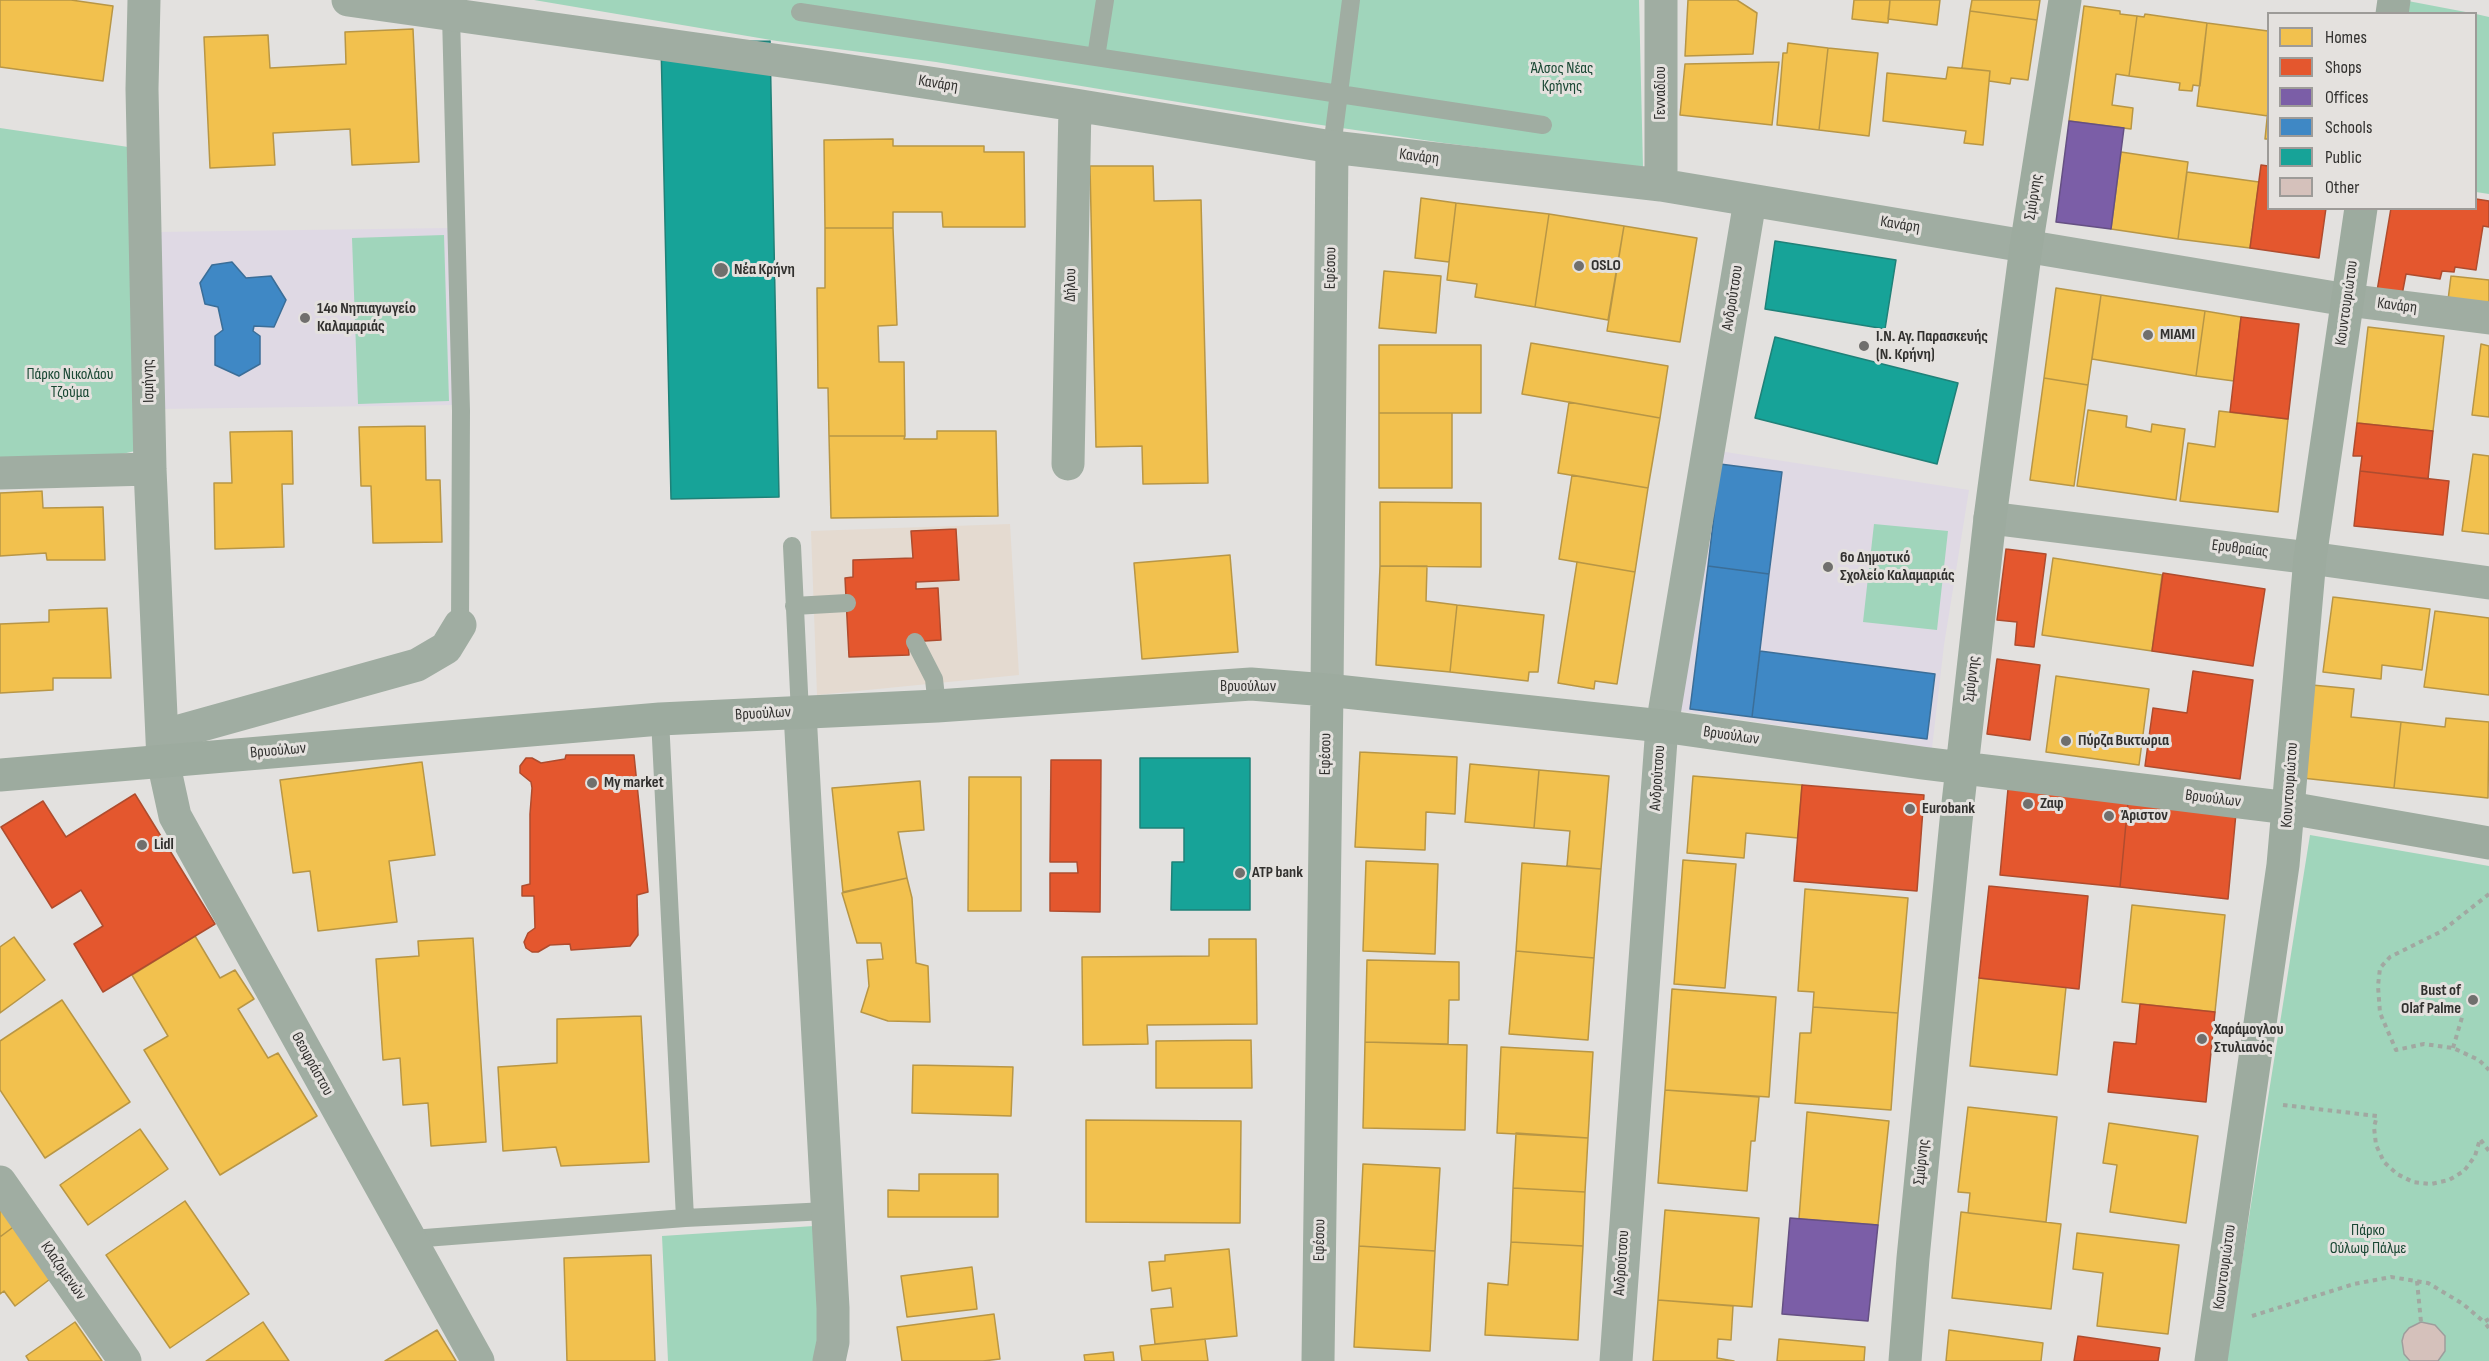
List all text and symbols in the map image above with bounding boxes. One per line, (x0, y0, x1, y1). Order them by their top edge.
legend (2267, 12, 2477, 210)
text: Homes (2325, 27, 2367, 48)
text: Shops (2325, 57, 2362, 78)
park label: Άλσος Νέας Κρήνης (1531, 59, 1593, 97)
street label: Γενναδίου (1651, 66, 1671, 120)
street label: Κανάρη (917, 71, 959, 97)
text: Offices (2325, 87, 2368, 108)
text: Schools (2325, 117, 2372, 138)
street label: Κανάρη (1398, 145, 1440, 169)
text: Public (2325, 147, 2362, 168)
street label: Σμύρνης (2021, 173, 2047, 221)
text: Other (2325, 177, 2359, 198)
street label: Κανάρη (1879, 212, 1921, 238)
street label: Εφέσου (1321, 247, 1341, 289)
place label: OSLO (1591, 256, 1621, 276)
marker: OSLO (1572, 259, 1586, 273)
street label: Κουντουριώτου (2332, 259, 2362, 347)
place label: Νέα Κρήνη (734, 260, 795, 280)
marker: Νέα Κρήνη (712, 261, 730, 279)
street label: Ανδρούτσου (1718, 264, 1748, 332)
street label: Δήλου (1061, 268, 1081, 302)
street label: Κανάρη (2376, 294, 2418, 318)
place label: 14ο Νηπιαγωγείο Καλαμαριάς (317, 299, 416, 337)
marker: 14ο Νηπιαγωγείο Καλαμαριάς (298, 311, 312, 325)
place label: MIAMI (2160, 325, 2195, 345)
place label: Ι.Ν. Αγ. Παρασκευής (Ν. Κρήνη) (1876, 327, 1988, 365)
marker: MIAMI (2141, 328, 2155, 342)
marker: Ι.Ν. Αγ. Παρασκευής (Ν. Κρήνη) (1857, 339, 1871, 353)
street label: Ισμήνης (139, 359, 159, 403)
park label: Πάρκο Νικολάου Τζούμα (26, 365, 114, 403)
street label: Ερυθραίας (2210, 536, 2270, 562)
place label: 6ο Δημοτικό Σχολείο Καλαμαριάς (1840, 548, 1955, 586)
marker: 6ο Δημοτικό Σχολείο Καλαμαριάς (1821, 560, 1835, 574)
street label: Σμύρνης (1960, 655, 1984, 703)
street label: Βρυούλων (1220, 677, 1276, 697)
street label: Βρυούλων (735, 703, 791, 725)
street label: Βρυούλων (1702, 723, 1760, 749)
place label: Πύρζα Βικτωρια (2078, 731, 2169, 751)
street label: Εφέσου (1316, 733, 1336, 775)
marker: Πύρζα Βικτωρια (2059, 734, 2073, 748)
street label: Βρυούλων (249, 739, 307, 763)
street label: Κουντουριώτου (2277, 742, 2303, 828)
street label: Ανδρούτσου (1646, 745, 1670, 811)
place label: My market (604, 773, 664, 793)
marker: My market (585, 776, 599, 790)
street label: Βρυούλων (2184, 786, 2242, 812)
place label: Ζαφ (2040, 794, 2064, 814)
marker: Ζαφ (2021, 797, 2035, 811)
place label: Eurobank (1922, 799, 1975, 819)
marker: Eurobank (1903, 802, 1917, 816)
place label: Άριστον (2121, 806, 2168, 826)
marker: Άριστον (2102, 809, 2116, 823)
place label: Lidl (154, 835, 174, 855)
marker: Lidl (135, 838, 149, 852)
place label: ATP bank (1252, 863, 1303, 883)
marker: ATP bank (1233, 866, 1247, 880)
place label: Bust of Olaf Palme (2401, 981, 2461, 1019)
marker: Bust of Olaf Palme (2466, 993, 2480, 1007)
place label: Χαράμογλου Στυλιανός (2214, 1020, 2284, 1058)
street label: Θεοφράστου (287, 1029, 337, 1099)
marker: Χαράμογλου Στυλιανός (2195, 1032, 2209, 1046)
street label: Σμύρνης (1910, 1138, 1934, 1186)
street label: Εφέσου (1310, 1219, 1330, 1261)
park label: Πάρκο Ούλωφ Πάλμε (2330, 1221, 2406, 1259)
street label: Κουντουριώτου (2210, 1223, 2240, 1311)
street label: Ανδρούτσου (1610, 1230, 1634, 1296)
street label: Κλαζομενών (36, 1238, 90, 1304)

